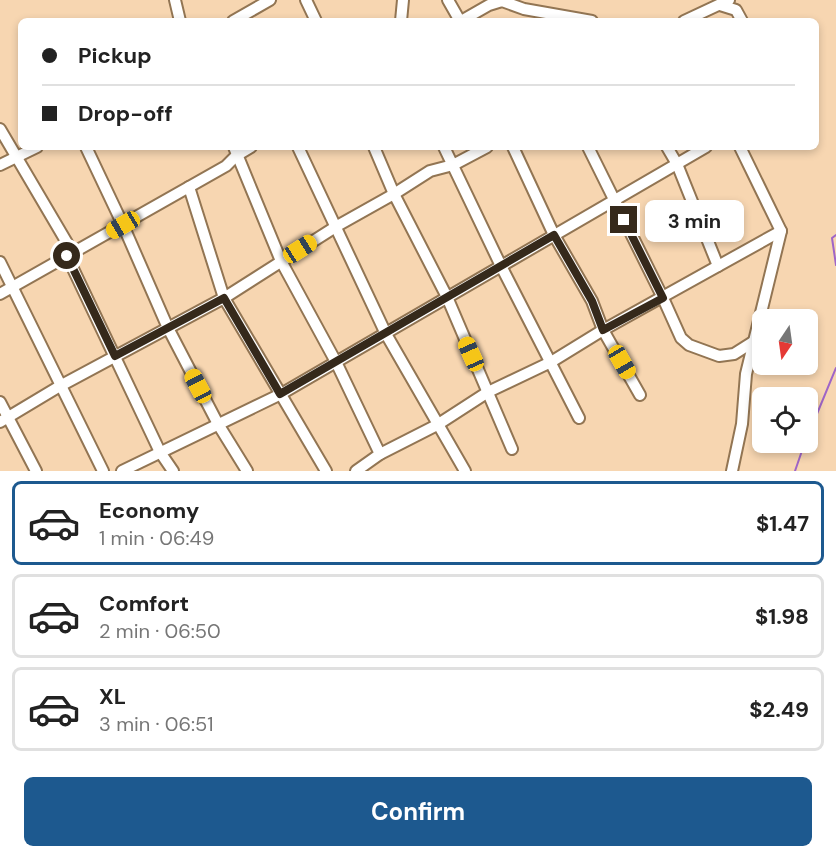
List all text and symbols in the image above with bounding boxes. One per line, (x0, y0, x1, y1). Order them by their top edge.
text: Pickup (78, 41, 152, 70)
text: Drop-off (78, 99, 173, 128)
callout: 3 min (645, 199, 744, 241)
route end (610, 206, 637, 233)
car (103, 208, 143, 242)
text: 3 min (668, 208, 721, 234)
car (280, 232, 320, 266)
route start (53, 242, 80, 269)
north arrow (752, 309, 818, 375)
map controls (752, 309, 818, 453)
car (455, 334, 487, 374)
car (605, 342, 639, 382)
car (182, 366, 214, 406)
button: locate (752, 387, 818, 453)
icon: car (27, 496, 81, 550)
text: Economy (99, 496, 199, 525)
text: $1.47 (756, 509, 809, 538)
text: 1 min · 06:49 (99, 525, 214, 551)
icon: car (27, 589, 81, 643)
text: Comfort (99, 589, 189, 618)
text: $1.98 (755, 602, 809, 631)
text: 2 min · 06:50 (99, 618, 221, 644)
icon: car (27, 682, 81, 736)
text: XL (99, 682, 126, 711)
text: $2.49 (749, 695, 809, 724)
text: 3 min · 06:51 (99, 711, 214, 737)
button: Confirm (24, 777, 812, 846)

